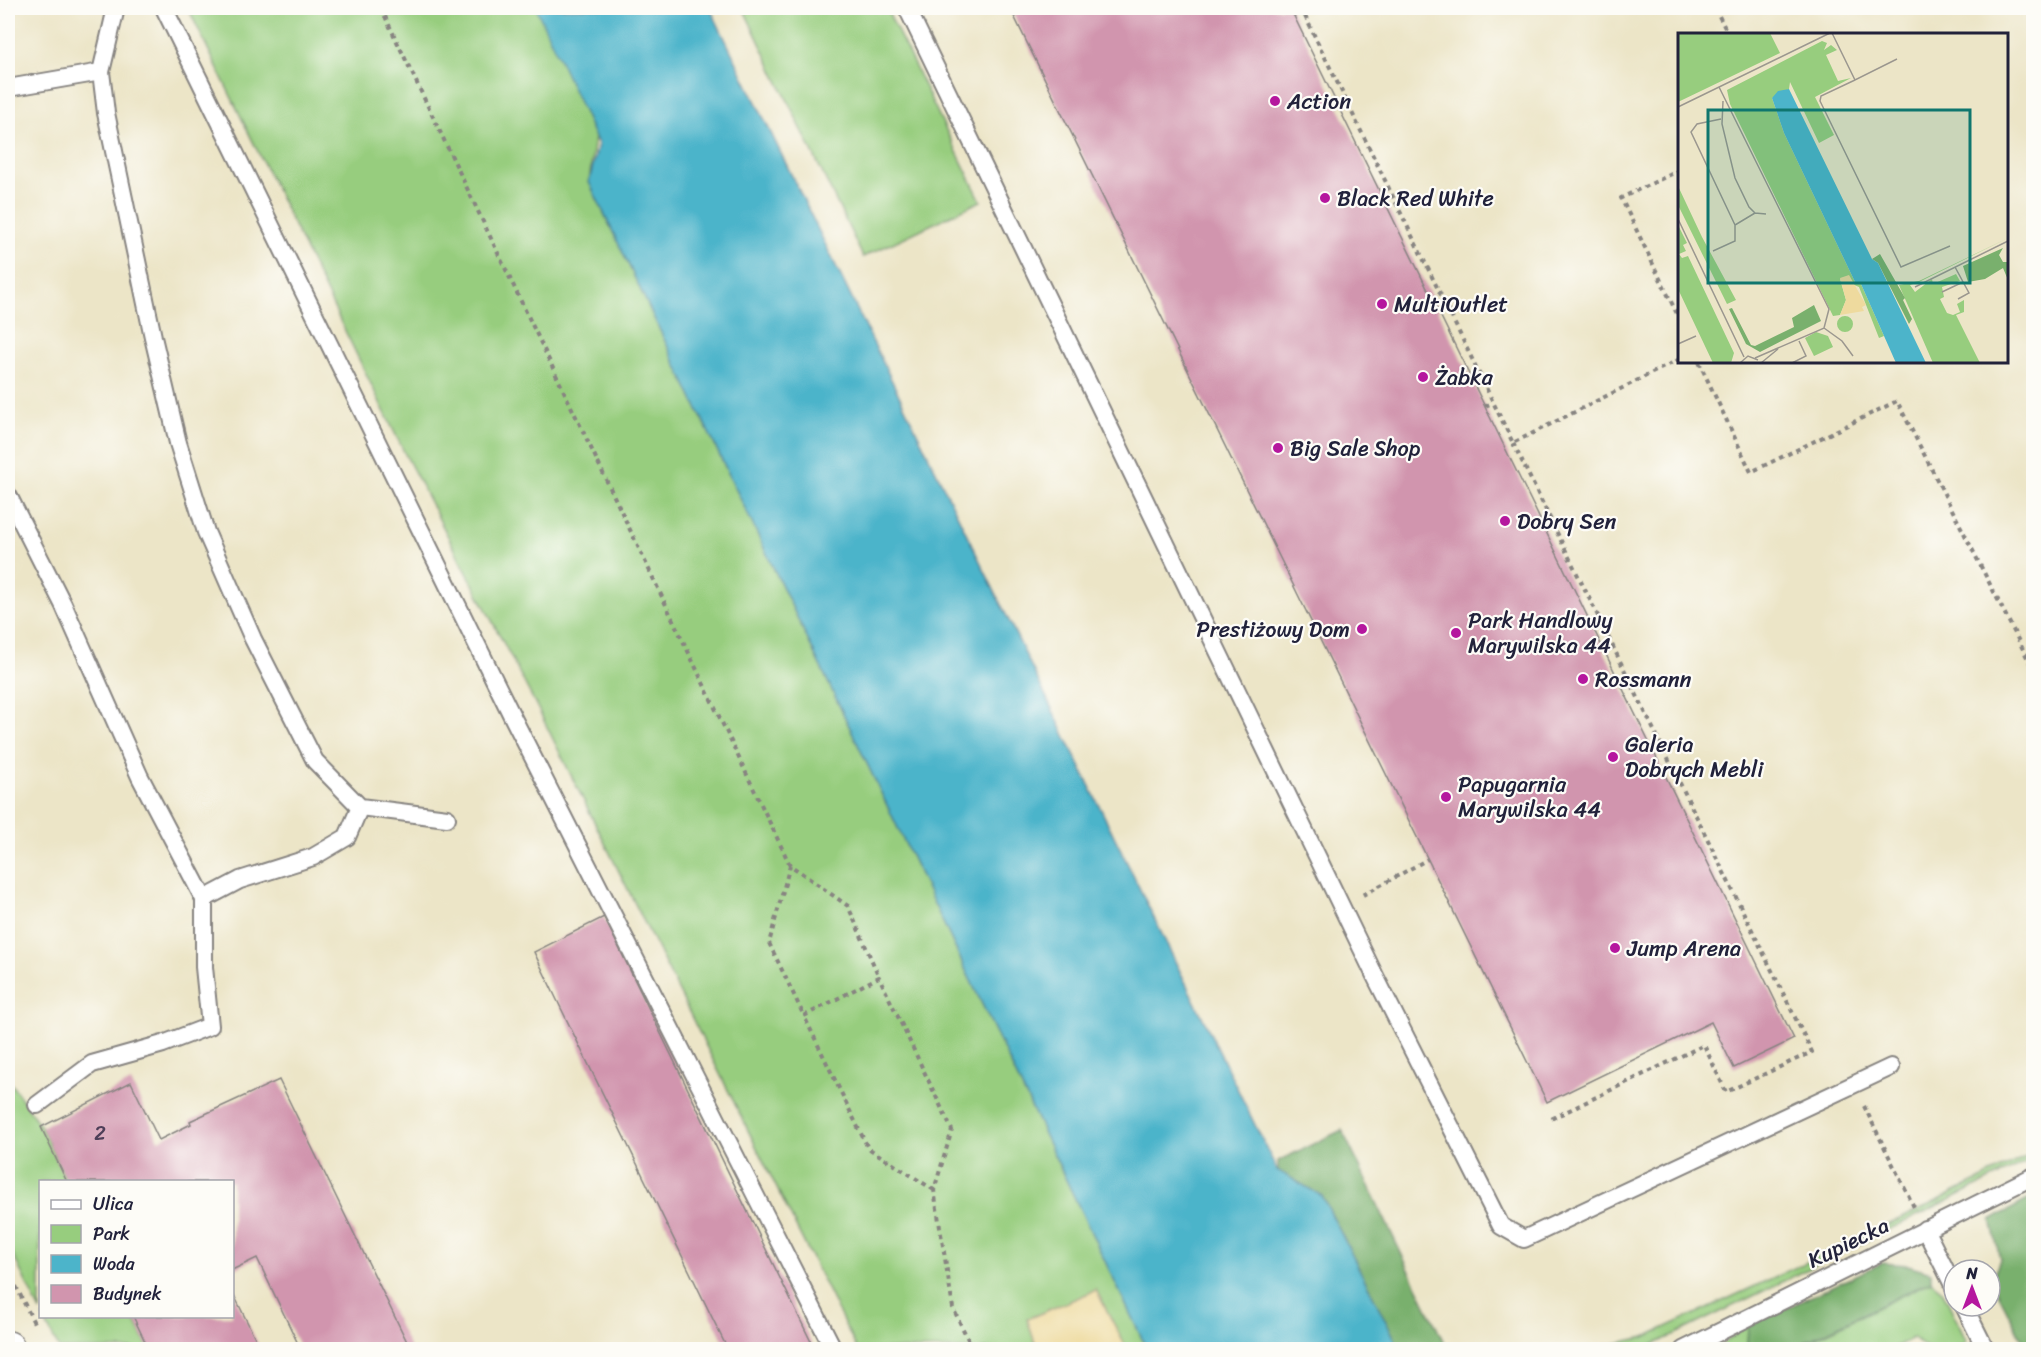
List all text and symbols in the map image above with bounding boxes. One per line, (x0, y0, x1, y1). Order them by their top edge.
inset map (1678, 33, 2008, 363)
place label: Action (1286, 82, 1351, 121)
marker: Action (1268, 94, 1282, 108)
place label: Black Red White (1337, 179, 1494, 218)
marker: Black Red White (1318, 191, 1332, 205)
place label: MultiOutlet (1394, 285, 1508, 324)
marker: MultiOutlet (1375, 297, 1389, 311)
place label: Żabka (1435, 358, 1494, 397)
marker: Żabka (1416, 370, 1430, 384)
place label: Big Sale Shop (1290, 429, 1421, 468)
marker: Big Sale Shop (1271, 441, 1285, 455)
place label: Dobry Sen (1517, 502, 1617, 541)
marker: Dobry Sen (1498, 514, 1512, 528)
place label: Park Handlowy Marywilska 44 (1468, 601, 1613, 665)
place label: Prestiżowy Dom (1196, 610, 1350, 649)
marker: Prestiżowy Dom (1355, 622, 1369, 636)
marker: Park Handlowy Marywilska 44 (1449, 626, 1463, 640)
place label: Rossmann (1595, 660, 1692, 699)
marker: Rossmann (1576, 672, 1590, 686)
place label: Galeria Dobrych Mebli (1625, 725, 1764, 789)
marker: Galeria Dobrych Mebli (1606, 750, 1620, 764)
place label: Papugarnia Marywilska 44 (1458, 765, 1601, 829)
marker: Papugarnia Marywilska 44 (1439, 790, 1453, 804)
place label: Jump Arena (1626, 929, 1741, 968)
marker: Jump Arena (1608, 941, 1622, 955)
house number: 2 (94, 1116, 106, 1151)
legend (39, 1180, 234, 1318)
text: Ulica (93, 1188, 134, 1220)
street label: Kupiecka (1800, 1206, 1896, 1279)
text: Park (93, 1218, 130, 1250)
text: Woda (93, 1248, 136, 1280)
north arrow (1942, 1258, 2002, 1318)
text: N (1965, 1259, 1978, 1288)
text: Budynek (93, 1278, 162, 1310)

